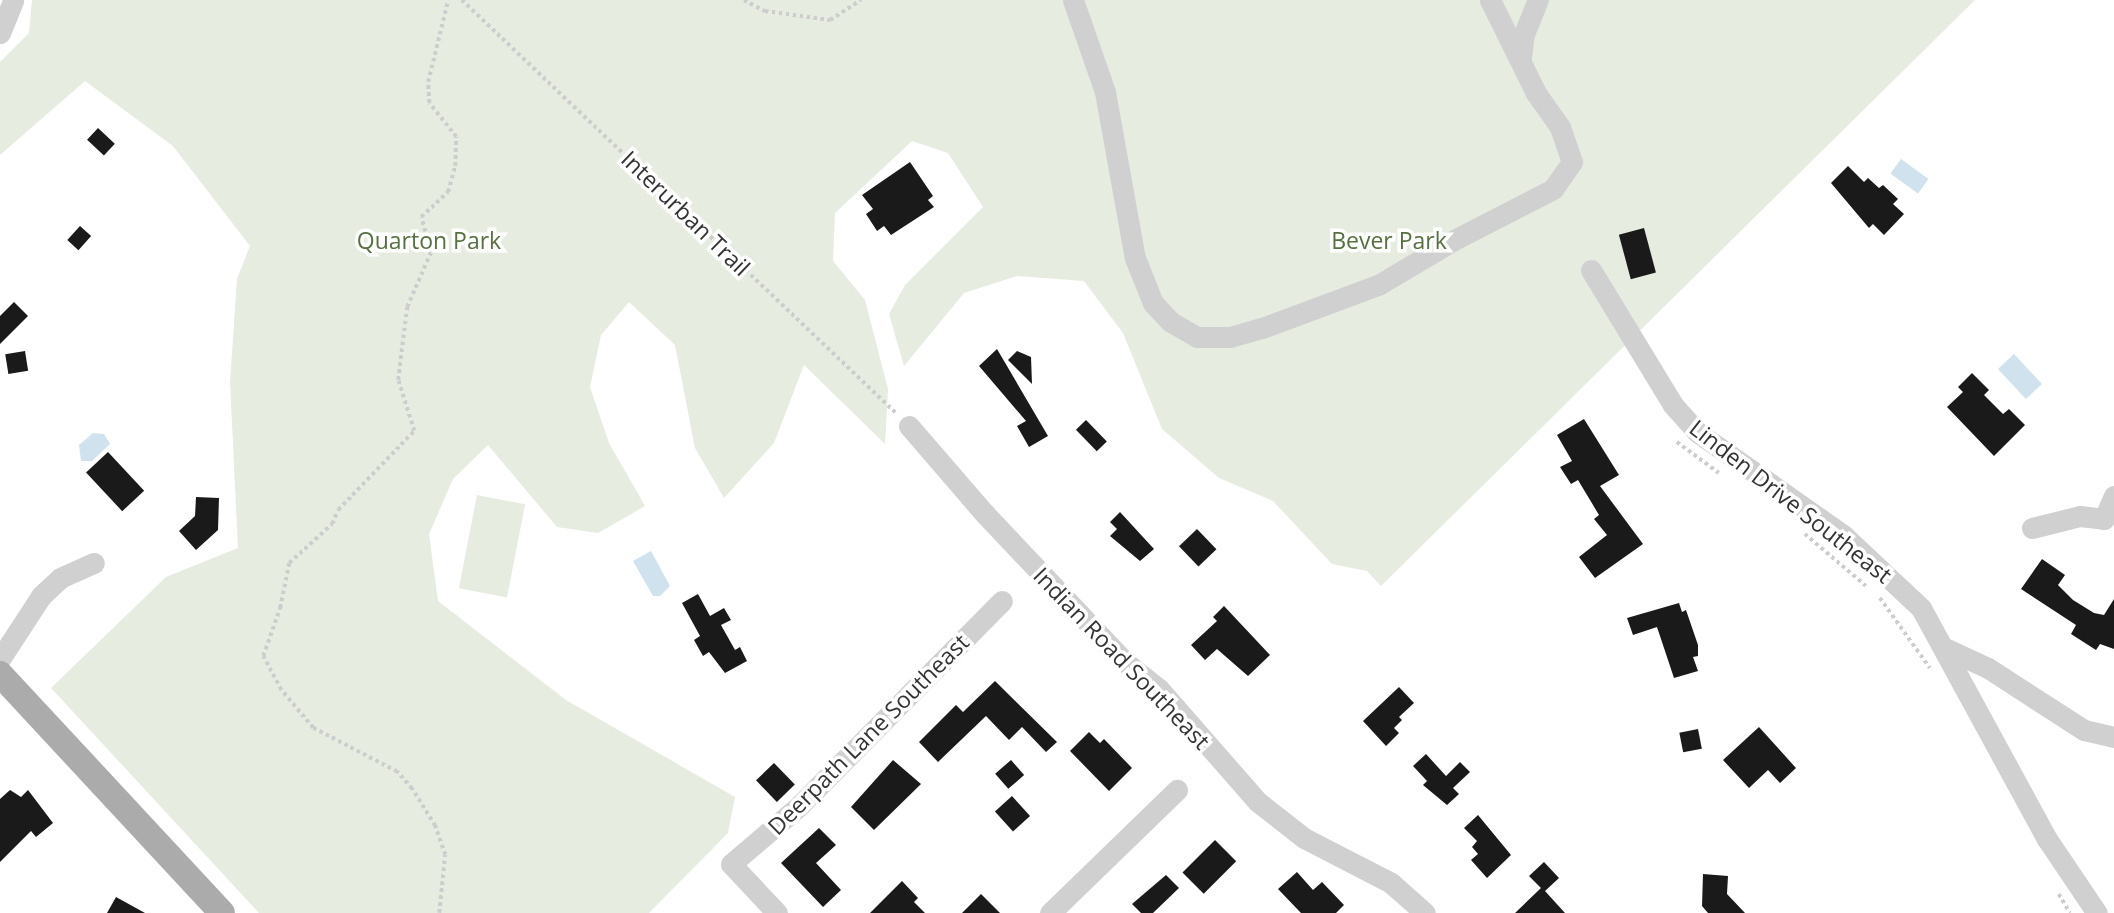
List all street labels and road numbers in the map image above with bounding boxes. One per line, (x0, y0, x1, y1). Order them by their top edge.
street label: Interurban Trail (616, 145, 756, 281)
street label: Linden Drive Southeast (1684, 413, 1898, 589)
street label: Indian Road Southeast (1028, 561, 1216, 755)
street label: Deerpath Lane Southeast (762, 628, 974, 840)

